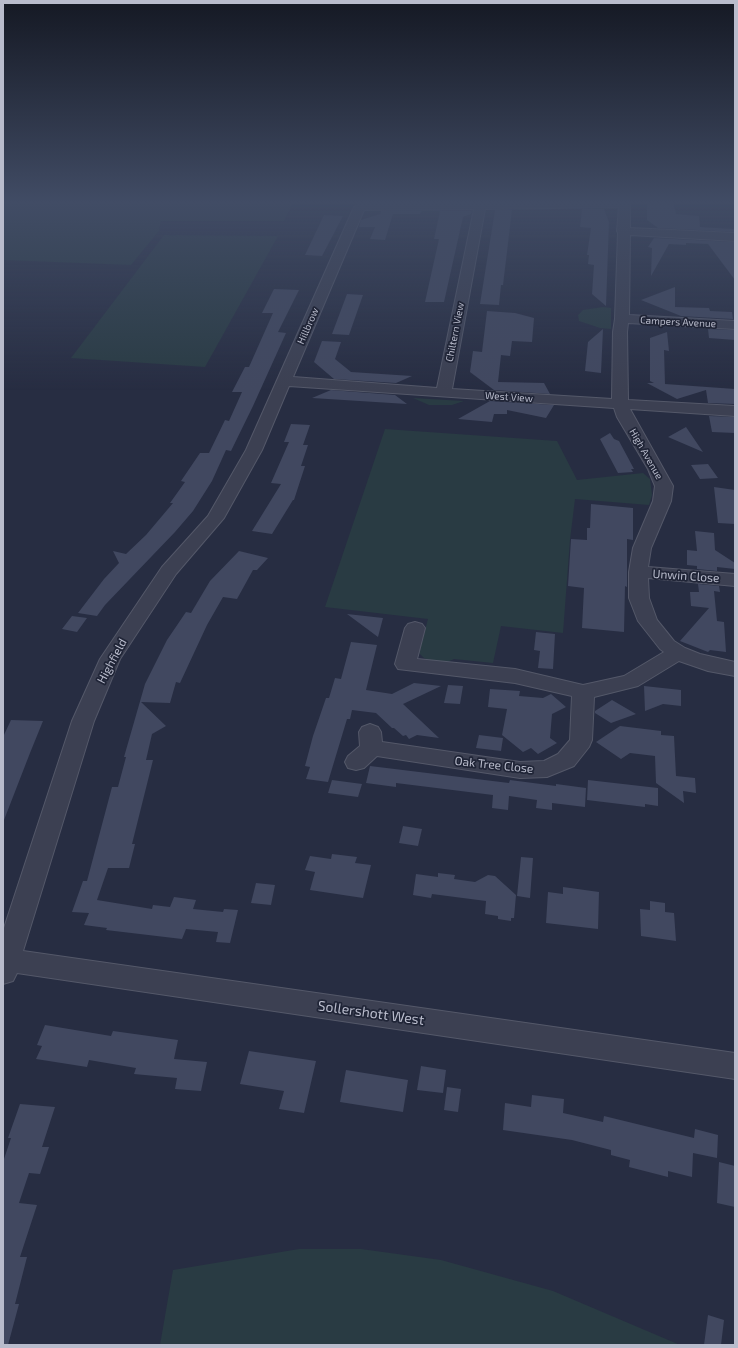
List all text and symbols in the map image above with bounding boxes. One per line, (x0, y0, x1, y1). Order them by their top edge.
street label: Chiltern View (443, 301, 467, 363)
street label: Hillbrow (295, 306, 321, 346)
street label: Campers Avenue (640, 314, 716, 330)
street label: West View (485, 389, 533, 405)
street label: High Avenue (627, 427, 665, 481)
street label: Unwin Close (652, 566, 720, 586)
street label: Highfield (94, 636, 130, 686)
street label: Oak Tree Close (454, 754, 534, 776)
street label: Sollershott West (317, 997, 425, 1029)

